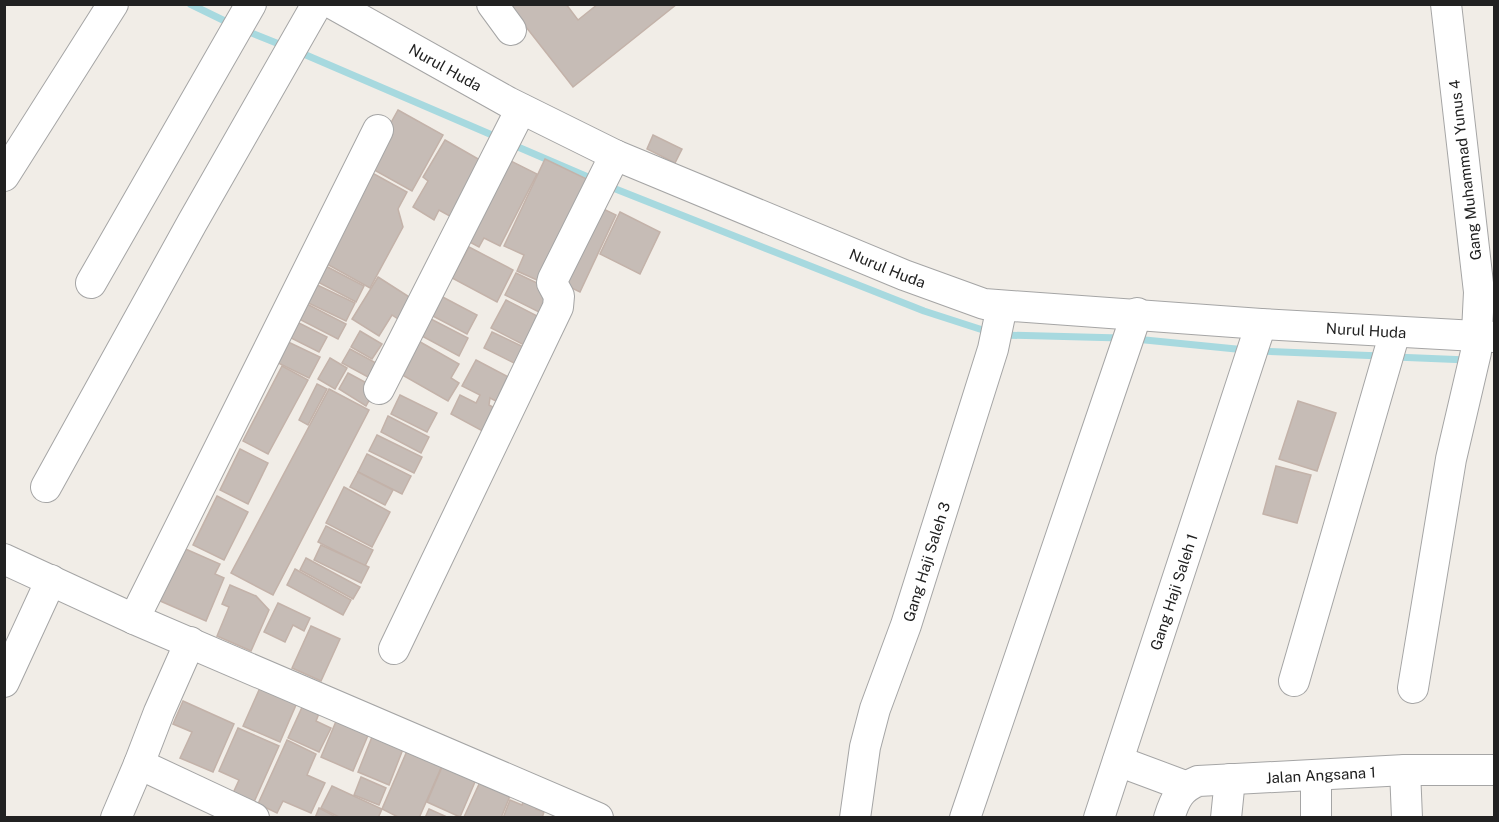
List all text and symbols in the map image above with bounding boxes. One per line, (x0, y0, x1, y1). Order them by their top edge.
street label: Nurul Huda (406, 40, 485, 94)
street label: Gang Muhammad Yunus 4 (1445, 79, 1485, 261)
street label: Nurul Huda (847, 245, 928, 291)
street label: Nurul Huda (1325, 319, 1407, 341)
street label: Gang Haji Saleh 3 (899, 500, 953, 624)
street label: Gang Haji Saleh 1 (1146, 531, 1200, 652)
street label: Jalan Angsana 1 (1265, 763, 1376, 786)

